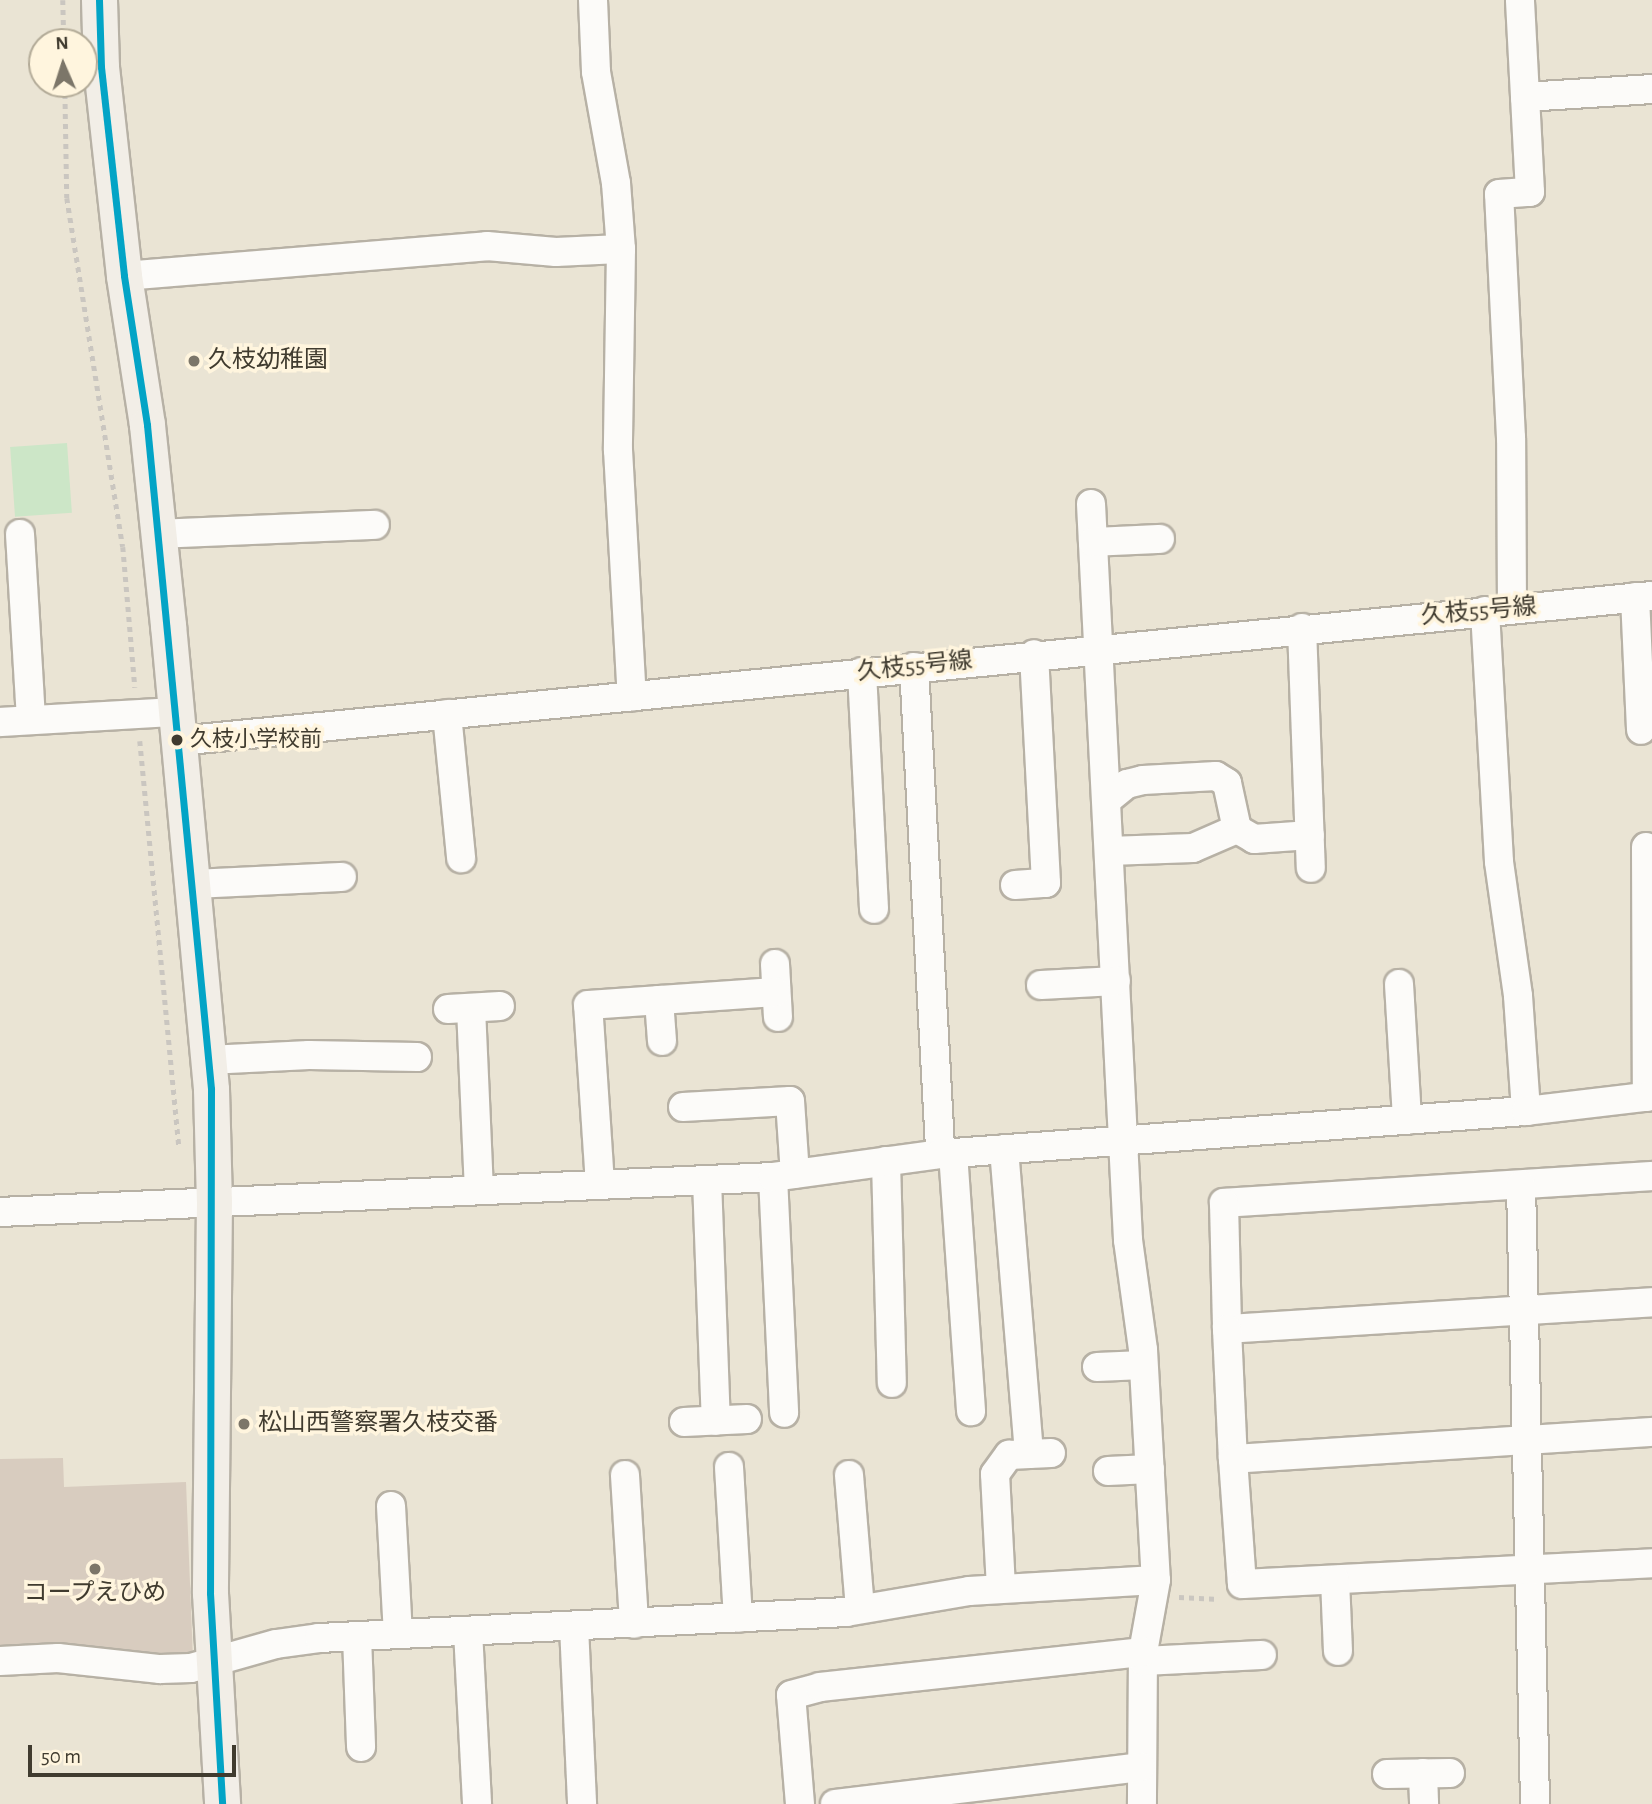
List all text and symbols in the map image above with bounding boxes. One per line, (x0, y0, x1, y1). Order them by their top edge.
north arrow (28, 28, 98, 98)
text: N (55, 34, 69, 53)
place label: 久枝幼稚園 (208, 347, 328, 375)
marker: 久枝幼稚園 (186, 353, 202, 369)
street label: 久枝55号線 (1420, 593, 1538, 631)
street label: 久枝55号線 (856, 647, 974, 687)
place label: 久枝小学校前 (190, 727, 322, 753)
marker: 久枝小学校前 (170, 733, 184, 747)
place label: 松山西警察署久枝交番 (258, 1410, 498, 1438)
marker: 松山西警察署久枝交番 (236, 1416, 252, 1432)
marker: コープえひめ (87, 1561, 103, 1577)
place label: コープえひめ (23, 1580, 167, 1608)
scale bar (32, 1730, 240, 1774)
text: 50 m (41, 1746, 81, 1767)

